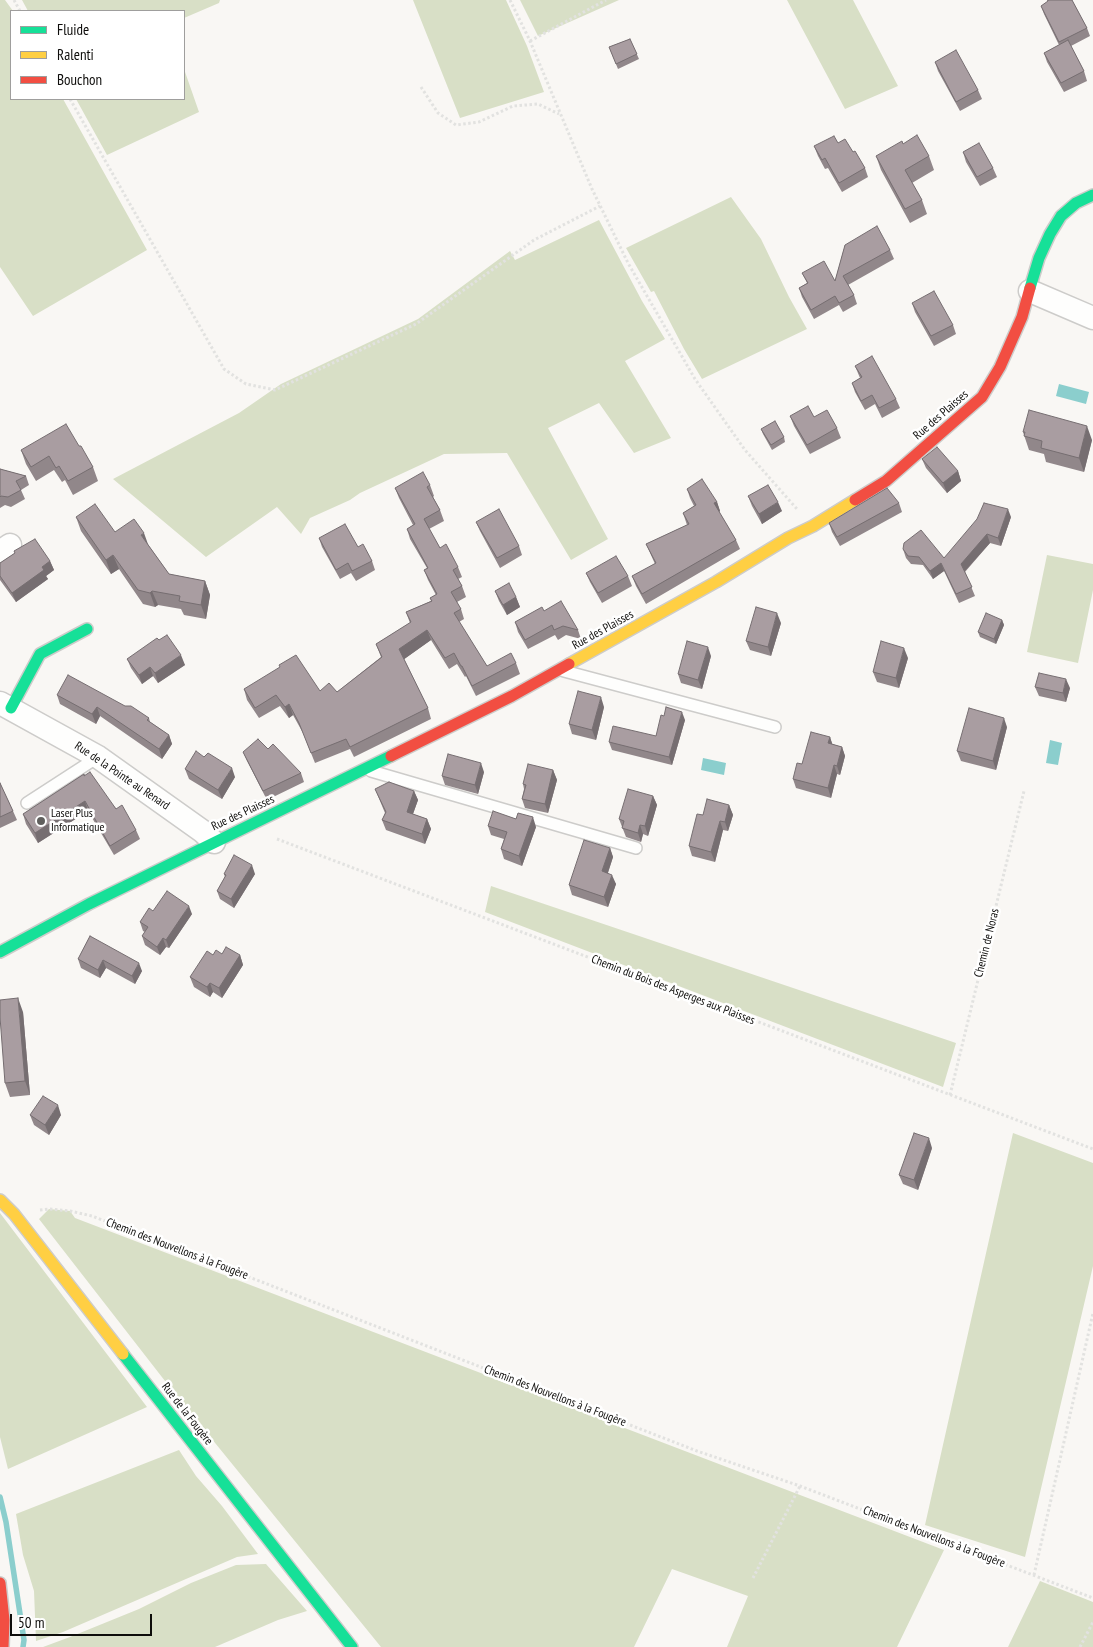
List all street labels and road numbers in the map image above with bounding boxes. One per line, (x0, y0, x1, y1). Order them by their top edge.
street label: Rue des Plaisses (911, 387, 971, 443)
street label: Rue des Plaisses (570, 607, 636, 653)
street label: Rue de la Pointe au Renard (72, 739, 172, 813)
street label: Rue des Plaisses (209, 792, 277, 834)
street label: Chemin de Noras (971, 907, 1003, 979)
street label: Chemin du Bois des Asperges aux Plaisses (589, 952, 757, 1028)
street label: Chemin des Nouvellons à la Fougère (104, 1215, 250, 1283)
street label: Chemin des Nouvellons à la Fougère (482, 1362, 628, 1430)
street label: Rue de la Fougère (158, 1380, 216, 1448)
street label: Chemin des Nouvellons à la Fougère (861, 1503, 1007, 1571)

